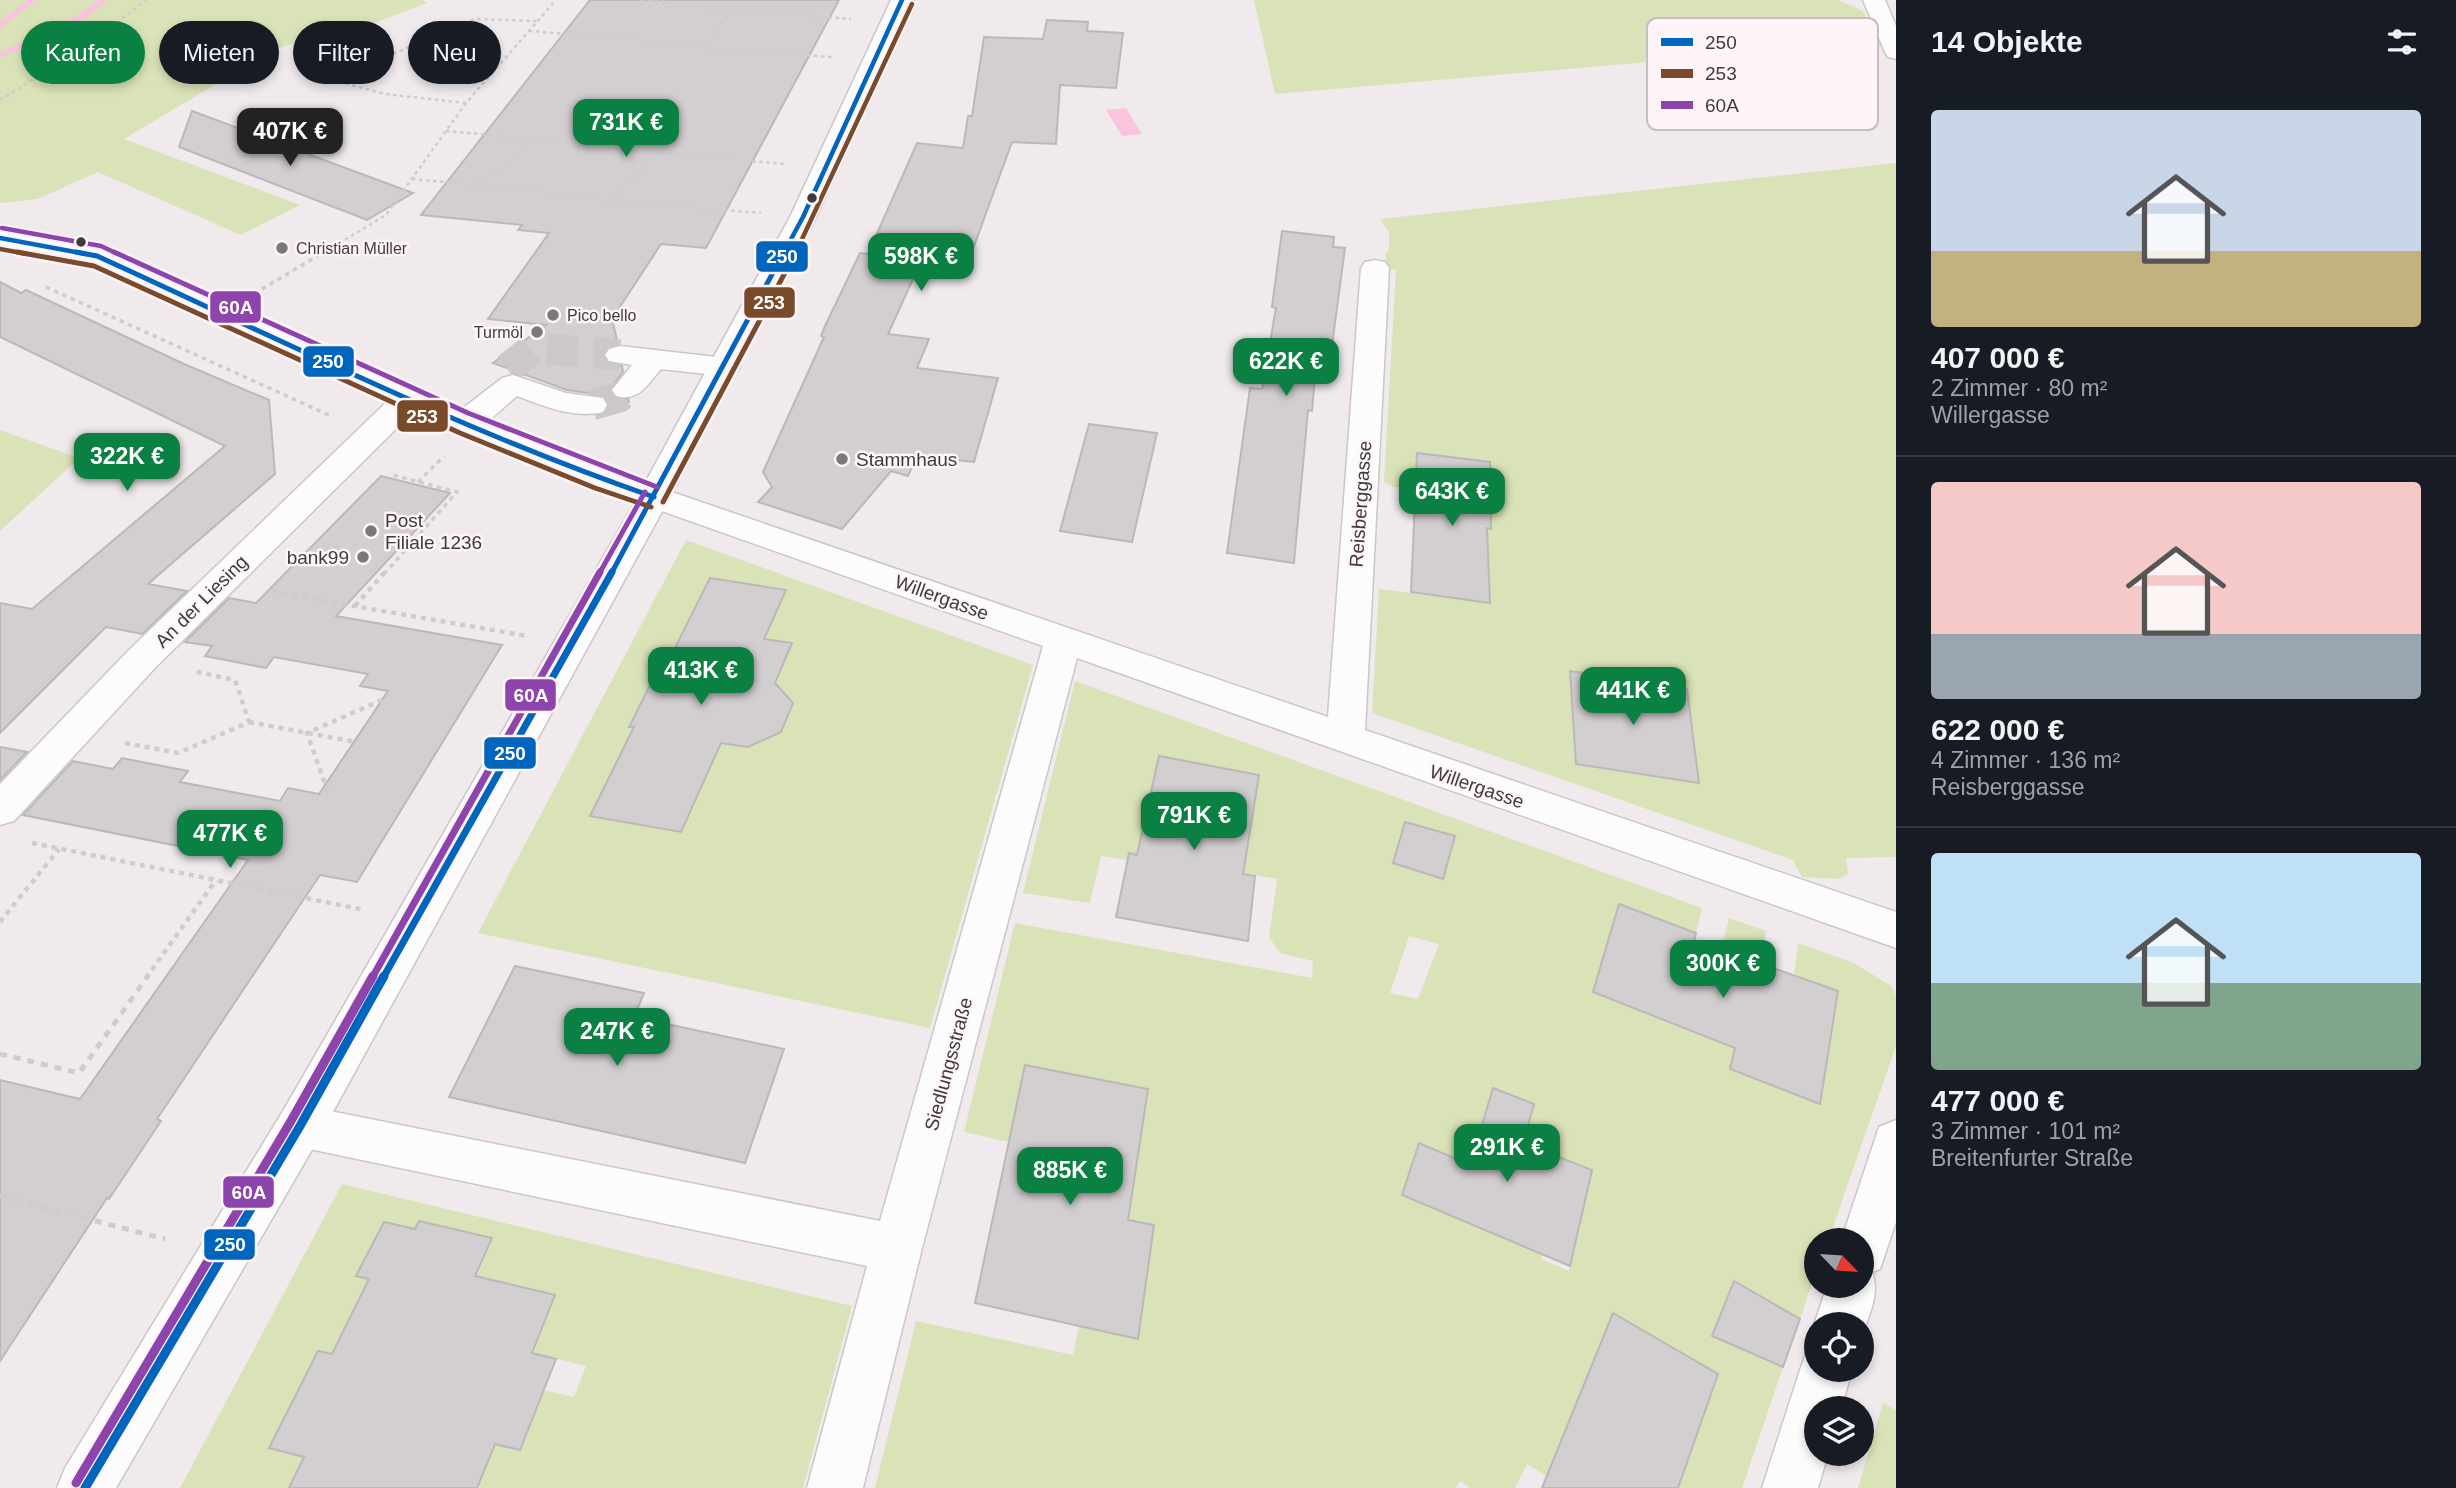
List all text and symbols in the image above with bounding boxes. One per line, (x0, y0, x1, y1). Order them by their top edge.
legend (1647, 18, 1878, 130)
chip: Kaufen (21, 21, 145, 84)
chip: Mieten (159, 21, 279, 84)
chip: Filter (293, 21, 394, 84)
chip: Neu (408, 21, 501, 84)
icon: filters (2383, 23, 2421, 61)
text: 14 Objekte (1931, 25, 2083, 58)
text: 250 (1705, 32, 1737, 53)
text: 253 (1705, 63, 1737, 84)
text: 60A (1705, 95, 1739, 116)
pin: 731K € (569, 100, 683, 159)
pin: 407K € (233, 108, 347, 168)
text: 731K € (589, 109, 663, 135)
text: 407K € (253, 118, 327, 144)
icon: home (2113, 156, 2239, 282)
unlabelled marker (805, 191, 819, 205)
pin: 598K € (864, 233, 978, 293)
unlabelled marker (74, 235, 88, 249)
marker: Christian Müller (274, 240, 290, 256)
place label: Christian Müller (296, 240, 408, 257)
line badge: 250 (755, 240, 809, 273)
text: 598K € (884, 243, 958, 269)
text: 250 (766, 246, 798, 267)
line badge: 253 (743, 286, 796, 319)
line badge: 60A (209, 290, 262, 324)
text: 253 (753, 292, 785, 313)
text: 60A (219, 297, 254, 318)
marker: Pico bello (545, 307, 561, 323)
place label: Pico bello (567, 307, 636, 324)
place label: Turmöl (474, 324, 523, 341)
marker: Turmöl (529, 324, 545, 340)
pin: 622K € (1229, 338, 1343, 398)
text: 407 000 € (1931, 341, 2064, 374)
line badge: 250 (302, 345, 355, 378)
text: 622K € (1249, 348, 1323, 374)
text: 250 (312, 351, 344, 372)
text: 2 Zimmer · 80 m² (1931, 375, 2107, 401)
line badge: 253 (396, 399, 449, 433)
text: Willergasse (1931, 402, 2050, 428)
text: 253 (406, 406, 438, 427)
pin: 322K € (70, 434, 184, 493)
street label: Reisberggasse (1346, 440, 1375, 568)
text: 322K € (90, 443, 164, 469)
place label: Stammhaus (856, 449, 957, 470)
marker: Stammhaus (834, 451, 850, 467)
pin: 643K € (1395, 468, 1509, 528)
text: 643K € (1415, 478, 1489, 504)
place label: Post Filiale 1236 (385, 510, 482, 553)
marker: Post Filiale 1236 (363, 523, 379, 539)
icon: home (2113, 528, 2239, 654)
place label: bank99 (287, 547, 349, 568)
marker: bank99 (355, 549, 371, 565)
street label: An der Liesing (151, 551, 252, 652)
street label: Willergasse (892, 571, 992, 624)
pin: 413K € (644, 648, 758, 707)
text: 413K € (664, 657, 738, 683)
pin: 441K € (1576, 668, 1690, 727)
text: 441K € (1596, 677, 1670, 703)
line badge: 60A (504, 678, 557, 712)
text: 60A (514, 685, 549, 706)
text: 622 000 € (1931, 713, 2064, 746)
line badge: 250 (483, 736, 537, 770)
text: 250 (494, 743, 526, 764)
text: 4 Zimmer · 136 m² (1931, 747, 2120, 773)
street label: Willergasse (1427, 761, 1527, 812)
text: Reisberggasse (1931, 774, 2084, 800)
pin: 791K € (1137, 792, 1251, 852)
text: 791K € (1157, 802, 1231, 828)
pin: 477K € (173, 810, 287, 870)
text: 477K € (193, 820, 267, 846)
icon: home (2113, 899, 2239, 1025)
pin: 300K € (1666, 940, 1780, 1000)
text: 300K € (1686, 950, 1760, 976)
street label: Siedlungsstraße (921, 995, 976, 1133)
pin: 247K € (560, 1009, 674, 1068)
text: 247K € (580, 1018, 654, 1044)
text: 477 000 € (1931, 1084, 2064, 1117)
text: 3 Zimmer · 101 m² (1931, 1118, 2120, 1144)
pin: 291K € (1450, 1124, 1564, 1184)
text: 291K € (1470, 1134, 1544, 1160)
text: Breitenfurter Straße (1931, 1145, 2133, 1171)
pin: 885K € (1013, 1148, 1127, 1207)
text: 885K € (1033, 1157, 1107, 1183)
line badge: 60A (222, 1175, 275, 1209)
text: 60A (232, 1182, 267, 1203)
line badge: 250 (203, 1228, 256, 1261)
north arrow (1804, 1228, 1874, 1298)
map controls (1804, 1228, 1874, 1466)
text: 250 (214, 1234, 246, 1255)
button: locate (1804, 1312, 1874, 1382)
button: layers (1804, 1396, 1874, 1466)

